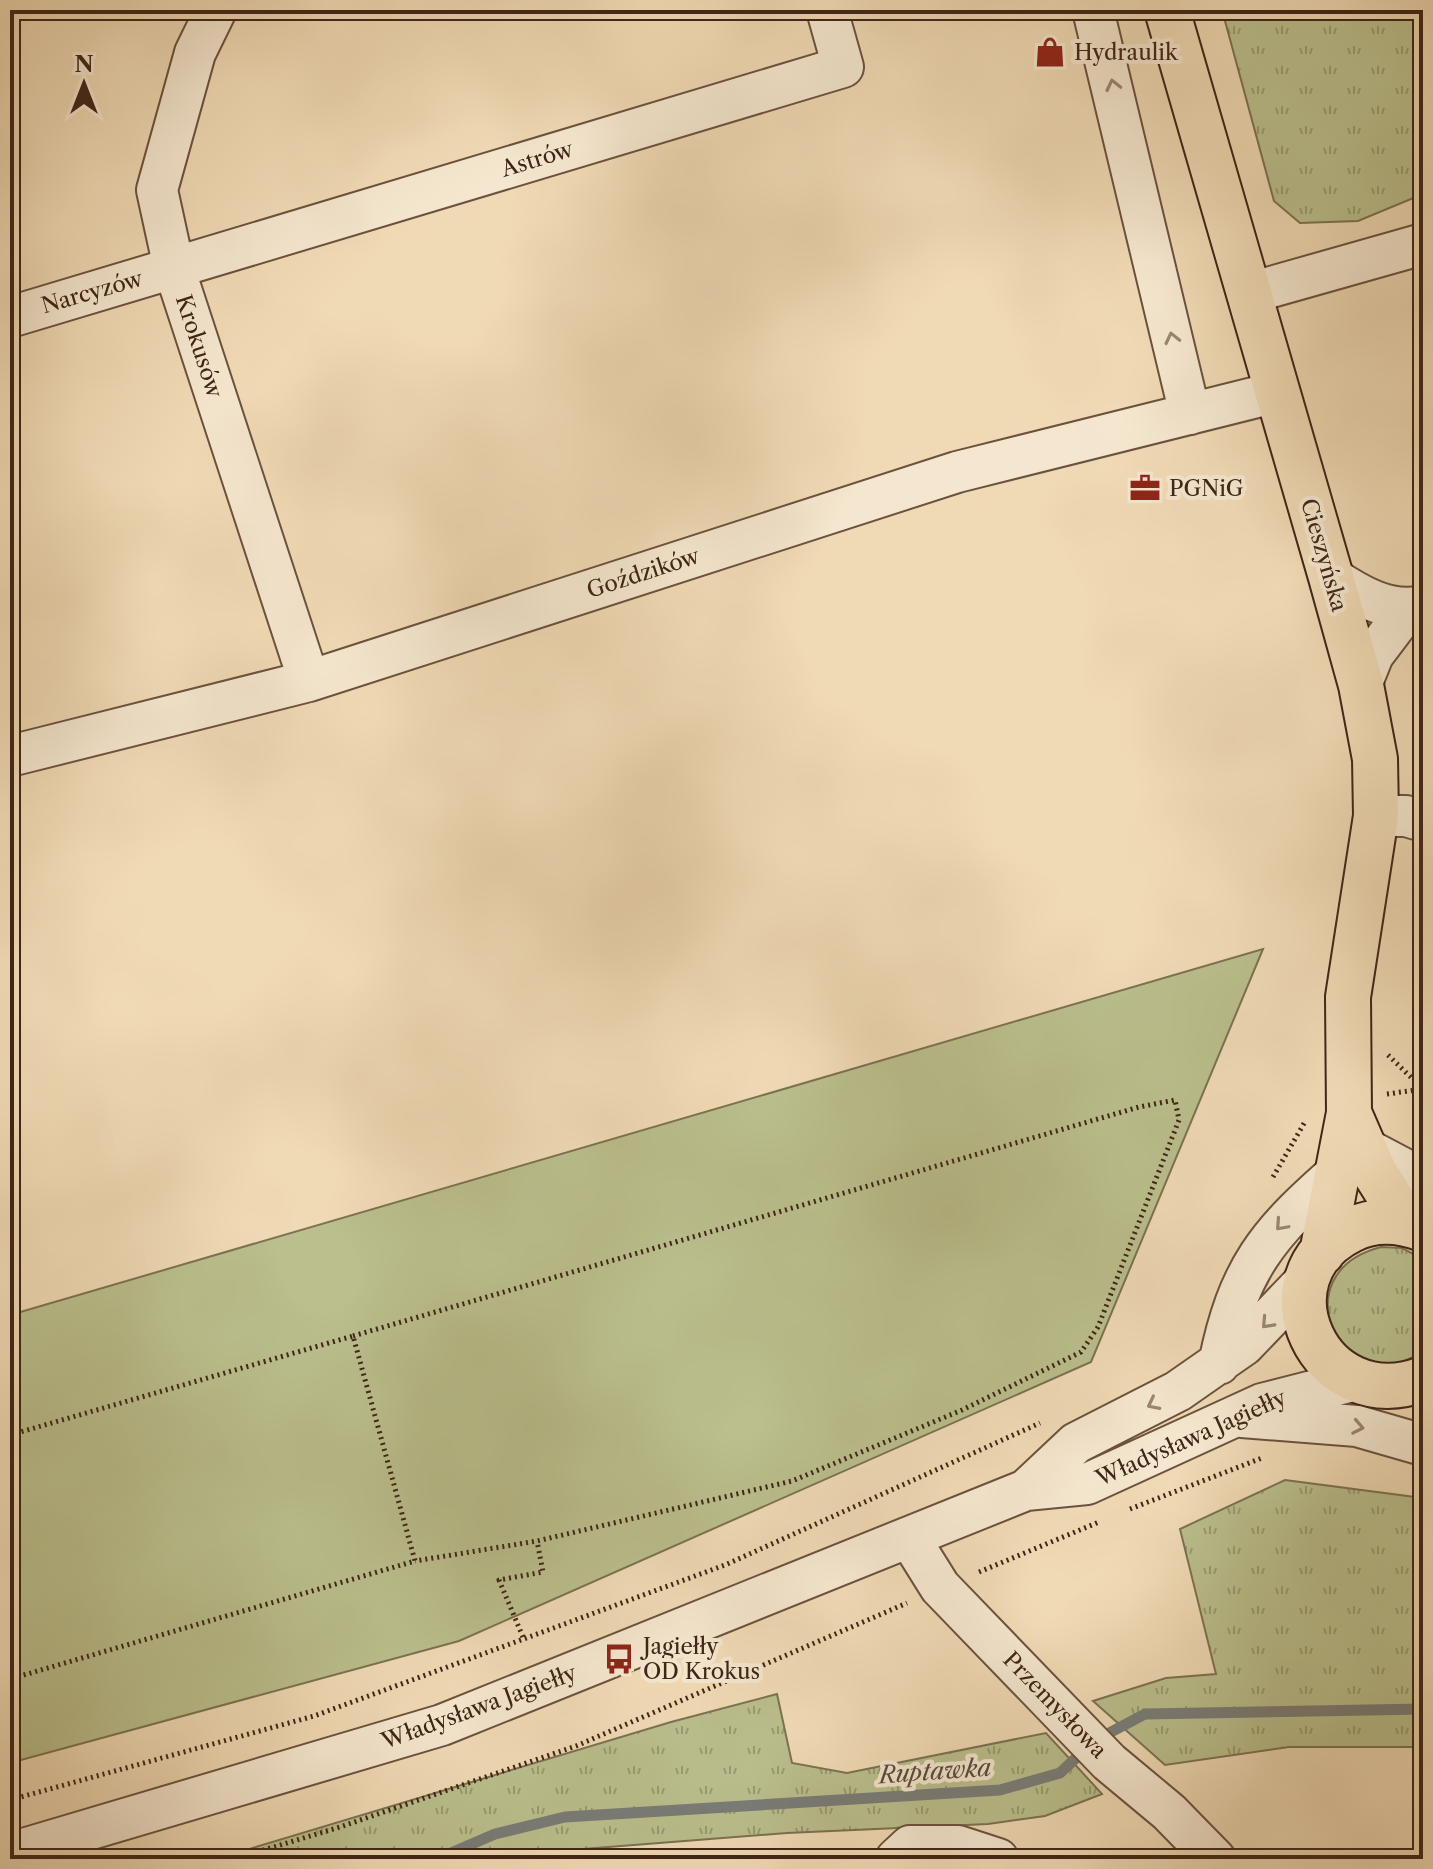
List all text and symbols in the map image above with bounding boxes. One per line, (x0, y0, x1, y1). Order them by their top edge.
shop icon: Hydraulik (1033, 35, 1067, 69)
place label: Hydraulik (1074, 39, 1179, 66)
north arrow (44, 44, 124, 124)
text: N (74, 51, 94, 78)
one-way arrow (1105, 78, 1122, 92)
street label: Astrów (497, 135, 577, 183)
street label: Narcyzów (38, 264, 147, 319)
street label: Krokusów (170, 291, 229, 402)
one-way arrow (1164, 332, 1181, 345)
office icon: PGNiG (1128, 471, 1162, 505)
place label: PGNiG (1169, 475, 1244, 502)
street label: Cieszyńska (1295, 495, 1353, 615)
street label: Goździków (583, 542, 704, 604)
one-way arrow (1276, 1215, 1291, 1230)
one-way arrow (1261, 1314, 1276, 1328)
street label: Władysława Jagiełły (1091, 1384, 1291, 1493)
one-way arrow (1146, 1394, 1161, 1410)
one-way arrow (1352, 1418, 1365, 1435)
place label: Jagiełły OD Krokus (640, 1633, 760, 1685)
bus stop icon: Jagiełły OD Krokus (602, 1642, 636, 1676)
street label: Przemysłowa (998, 1646, 1113, 1764)
street label: Władysława Jagiełły (377, 1659, 581, 1755)
water label: Ruptawka (876, 1753, 992, 1790)

